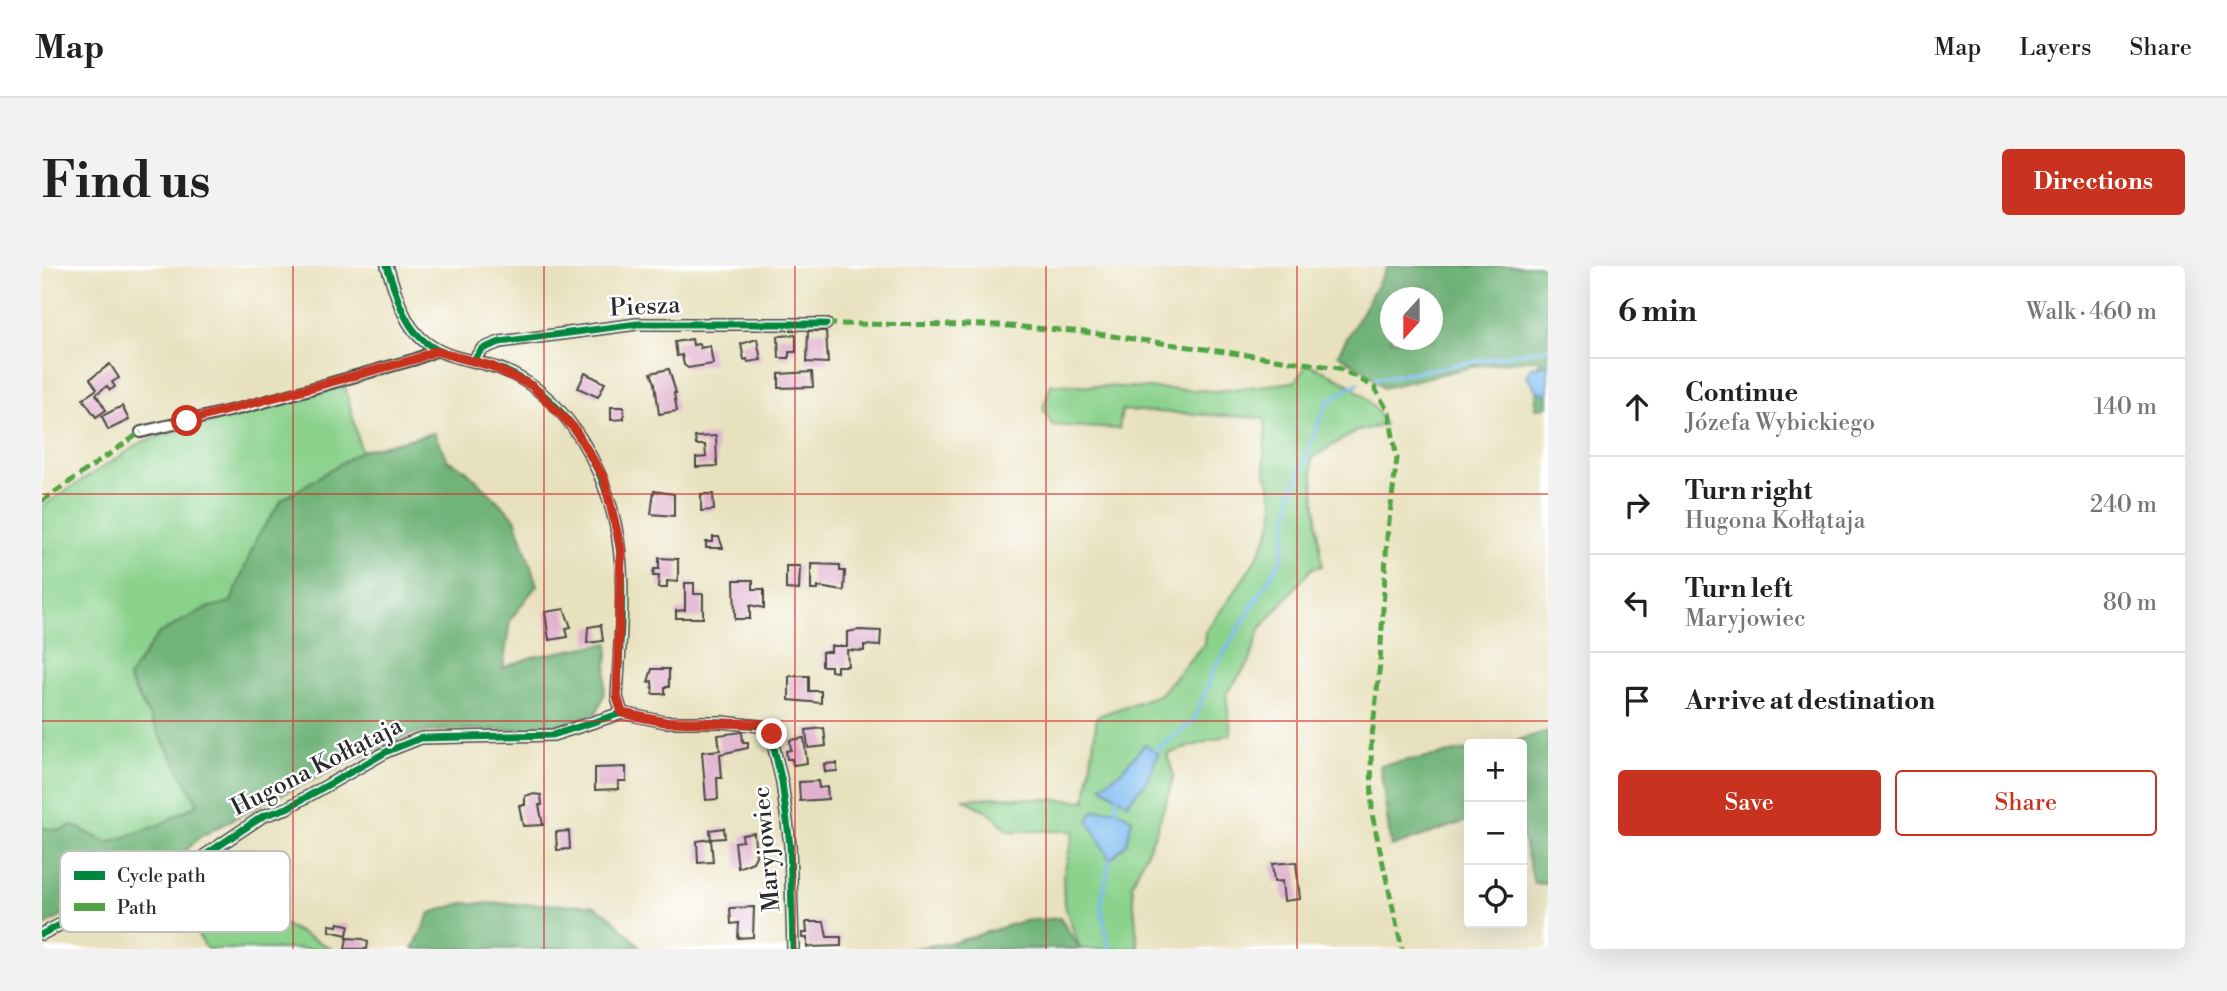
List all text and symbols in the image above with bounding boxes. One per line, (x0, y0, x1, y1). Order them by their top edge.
text: Map (35, 28, 104, 69)
text: Map (1934, 33, 1981, 63)
text: Layers (2019, 33, 2091, 63)
text: Share (2129, 33, 2192, 63)
button: Directions (2002, 149, 2185, 215)
text: Find us (42, 152, 211, 213)
north arrow (1380, 287, 1443, 350)
street label: Piesza (609, 290, 682, 324)
text: 6 min (1618, 293, 1697, 331)
text: Walk · 460 m (2026, 298, 2157, 326)
text: Continue (1685, 377, 1798, 409)
icon: ahead (1618, 388, 1656, 426)
text: 140 m (2094, 393, 2157, 421)
route start (171, 405, 202, 436)
text: Józefa Wybickiego (1685, 409, 1875, 437)
text: Turn right (1685, 475, 1813, 507)
icon: right (1618, 486, 1656, 524)
text: 240 m (2090, 491, 2157, 519)
text: Hugona Kołłątaja (1685, 507, 1865, 535)
text: Turn left (1685, 573, 1793, 605)
icon: left (1618, 584, 1656, 622)
text: 80 m (2103, 589, 2157, 617)
text: Maryjowiec (1685, 605, 1806, 633)
icon: arrive (1618, 682, 1656, 720)
text: Arrive at destination (1685, 685, 1935, 717)
street label: Hugona Kołłątaja (226, 711, 408, 823)
route end (756, 718, 787, 749)
map controls (1464, 739, 1527, 928)
button: + (1464, 739, 1527, 802)
button: Save (1618, 770, 1881, 836)
button: Share (1895, 770, 2157, 836)
street label: Maryjowiec (747, 785, 787, 913)
button: − (1464, 802, 1527, 865)
legend (60, 851, 290, 932)
text: Cycle path (117, 864, 206, 888)
button: locate (1464, 865, 1527, 928)
text: Path (117, 896, 157, 920)

